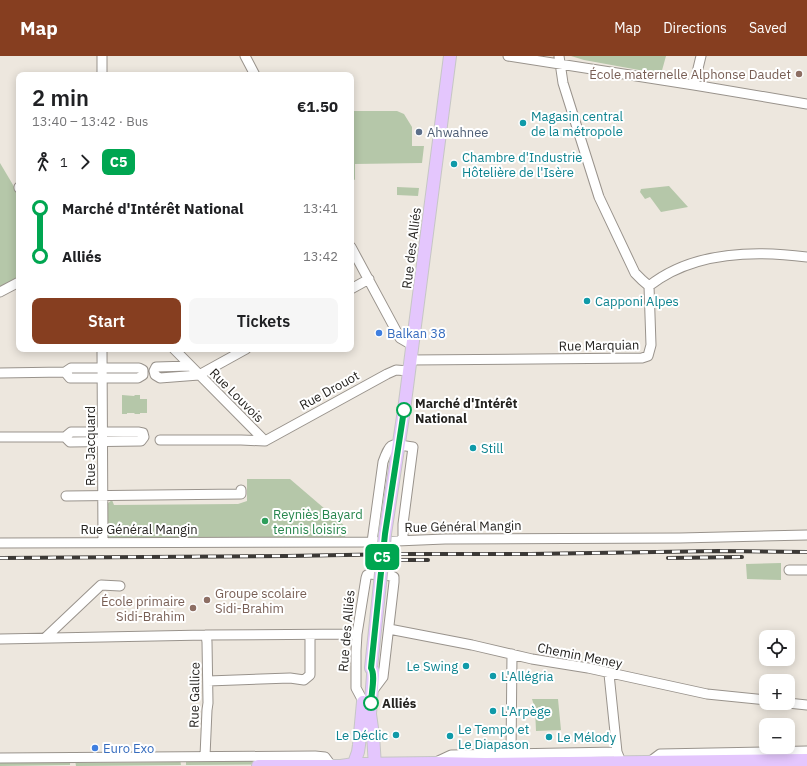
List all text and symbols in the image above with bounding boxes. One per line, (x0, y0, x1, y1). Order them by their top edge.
text: Map (20, 16, 58, 40)
text: Map (614, 19, 641, 37)
text: Directions (663, 19, 727, 37)
text: Saved (749, 19, 787, 37)
place label: École maternelle Alphonse Daudet (589, 66, 791, 83)
marker: École maternelle Alphonse Daudet (794, 69, 804, 79)
text: 2 min (32, 83, 89, 112)
text: €1.50 (297, 97, 338, 116)
place label: Magasin central de la métropole (531, 108, 624, 140)
text: 13:40 – 13:42 · Bus (32, 113, 148, 130)
marker: Magasin central de la métropole (518, 118, 528, 128)
place label: Ahwahnee (427, 124, 489, 141)
marker: Ahwahnee (414, 127, 424, 137)
place label: Chambre d'Industrie Hôtelière de l'Isère (462, 149, 582, 181)
icon: walk (32, 151, 54, 173)
icon: forward (74, 151, 96, 173)
text: C5 (110, 153, 127, 171)
text: 1 (60, 154, 68, 171)
marker: Chambre d'Industrie Hôtelière de l'Isère (449, 159, 459, 169)
text: Marché d'Intérêt National (62, 199, 244, 218)
text: 13:41 (303, 200, 338, 217)
street label: Rue des Alliés (398, 206, 425, 290)
text: Alliés (62, 247, 102, 266)
text: 13:42 (303, 248, 338, 265)
place label: Capponi Alpes (595, 293, 679, 310)
marker: Capponi Alpes (582, 296, 592, 306)
button: Start (32, 298, 181, 344)
button: Tickets (189, 298, 338, 344)
place label: Balkan 38 (387, 325, 446, 342)
marker: Balkan 38 (374, 328, 384, 338)
street label: Rue Marquian (559, 336, 639, 355)
street label: Rue Louvois (206, 365, 267, 426)
street label: Rue Drouot (296, 367, 362, 414)
place label: Marché d'Intérêt National (415, 395, 518, 427)
marker: Marché d'Intérêt National (396, 402, 412, 418)
street label: Rue Jacquard (82, 406, 99, 486)
place label: Still (481, 440, 504, 457)
marker: Still (468, 443, 478, 453)
place label: Reyniès Bayard tennis loisirs (273, 506, 363, 538)
marker: Reyniès Bayard tennis loisirs (260, 516, 270, 526)
street label: Rue Général Mangin (404, 517, 522, 536)
street label: Rue Général Mangin (80, 521, 198, 538)
line badge: C5 (364, 544, 400, 570)
text: C5 (373, 548, 391, 566)
place label: Groupe scolaire Sidi-Brahim (215, 585, 307, 617)
street label: Rue des Alliés (334, 589, 359, 673)
place label: École primaire Sidi-Brahim (101, 593, 185, 625)
marker: Groupe scolaire Sidi-Brahim (202, 595, 212, 605)
marker: École primaire Sidi-Brahim (188, 603, 198, 613)
map controls (759, 630, 795, 754)
button: locate (759, 630, 795, 666)
street label: Chemin Meney (536, 639, 624, 672)
place label: Le Swing (406, 658, 458, 675)
marker: Le Swing (461, 661, 471, 671)
street label: Rue Gallice (185, 662, 204, 728)
place label: L'Allégria (501, 668, 553, 685)
marker: L'Allégria (488, 671, 498, 681)
button: + (759, 674, 795, 710)
marker: Alliés (363, 695, 379, 711)
place label: Alliés (382, 695, 417, 712)
place label: L'Arpège (501, 703, 551, 720)
marker: L'Arpège (488, 706, 498, 716)
button: − (759, 718, 795, 754)
place label: Le Tempo et Le Diapason (458, 721, 529, 753)
place label: Le Déclic (336, 727, 388, 744)
place label: Le Mélody (557, 729, 617, 746)
marker: Le Déclic (391, 730, 401, 740)
marker: Le Tempo et Le Diapason (445, 731, 455, 741)
marker: Le Mélody (544, 732, 554, 742)
place label: Euro Exo (103, 740, 154, 757)
marker: Euro Exo (90, 743, 100, 753)

